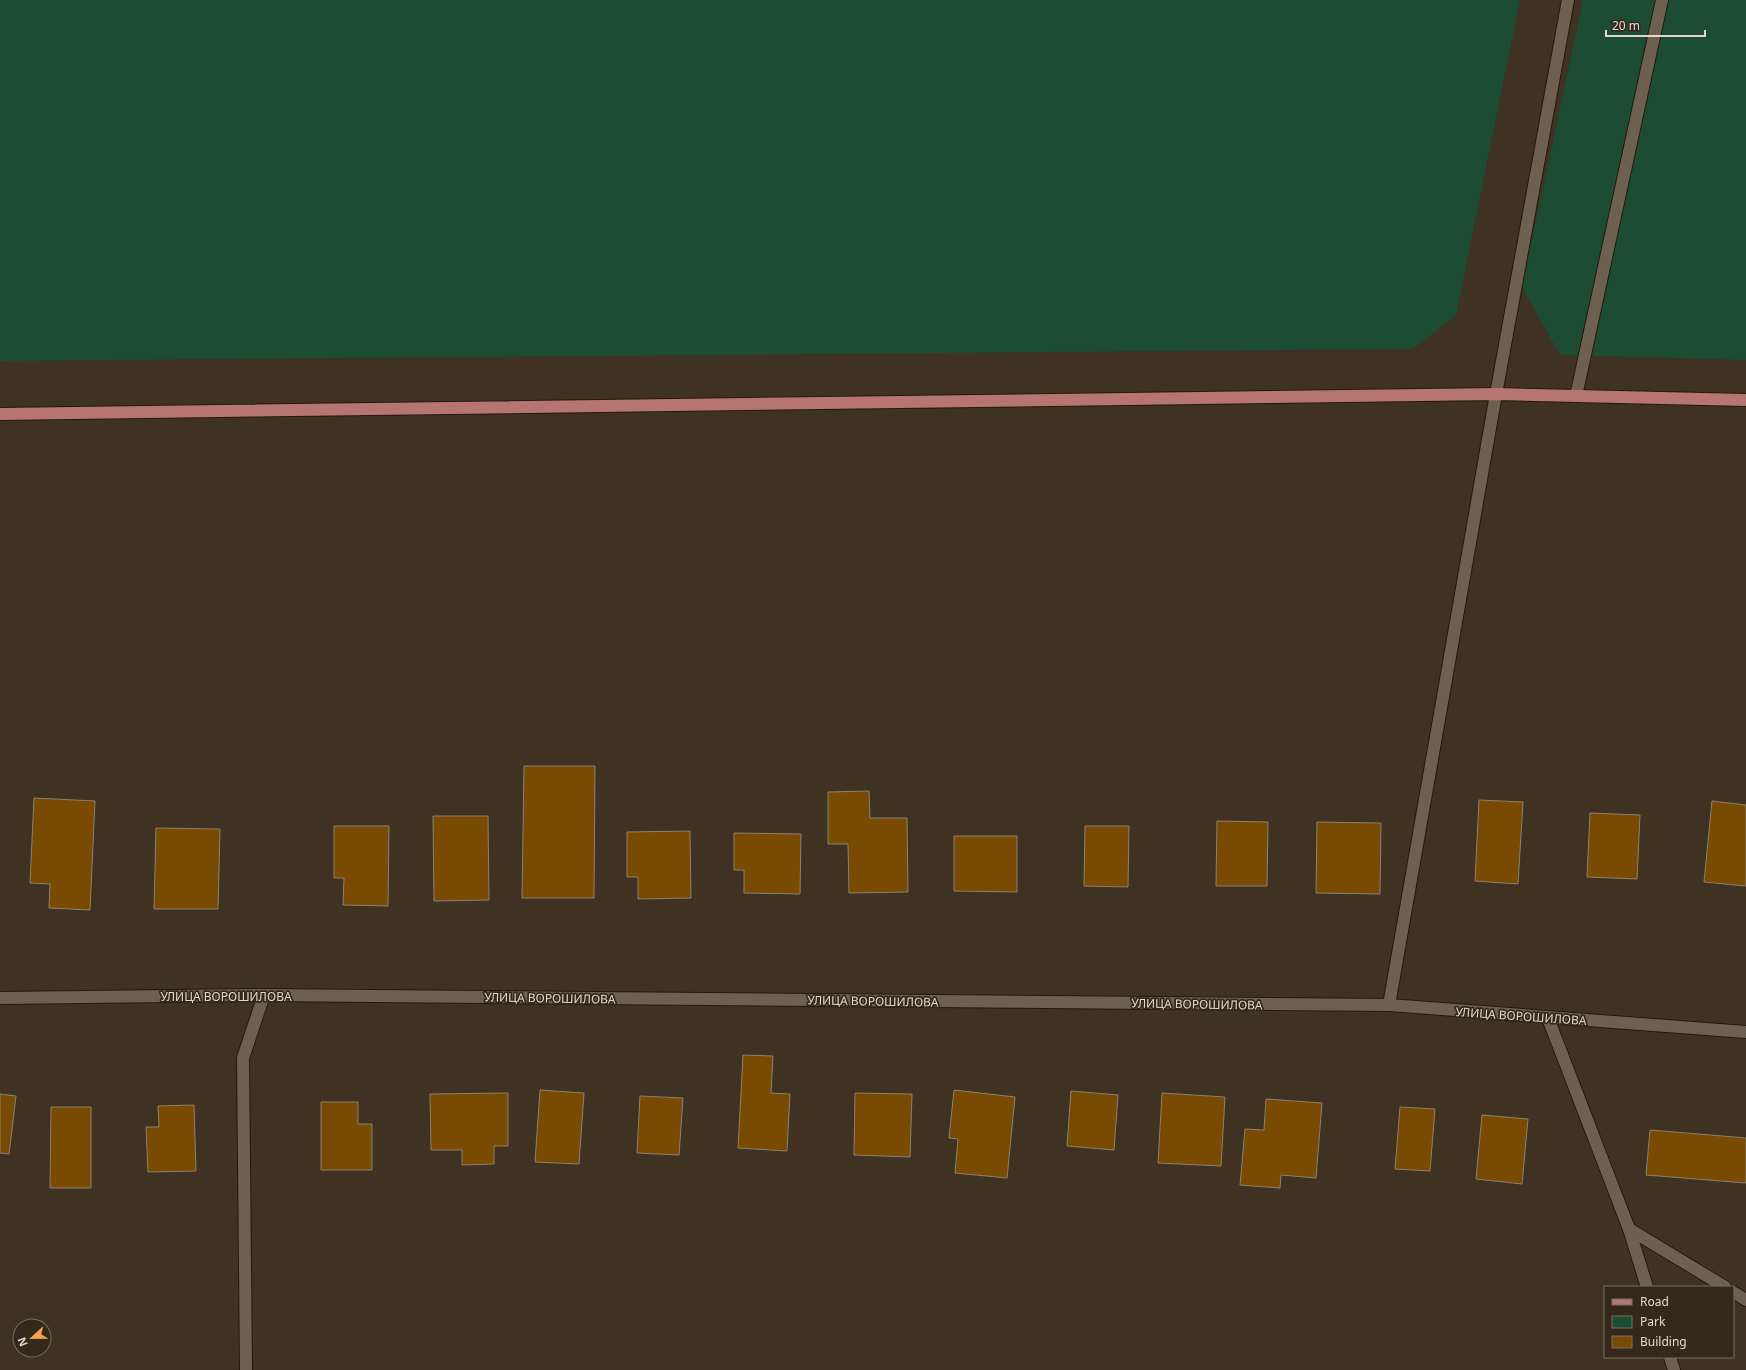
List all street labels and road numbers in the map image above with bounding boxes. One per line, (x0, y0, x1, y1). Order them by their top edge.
street label: УЛИЦА ВОРОШИЛОВА (160, 988, 292, 1005)
street label: УЛИЦА ВОРОШИЛОВА (484, 988, 616, 1008)
street label: УЛИЦА ВОРОШИЛОВА (807, 991, 939, 1011)
street label: УЛИЦА ВОРОШИЛОВА (1131, 994, 1263, 1014)
street label: УЛИЦА ВОРОШИЛОВА (1455, 1003, 1587, 1029)

